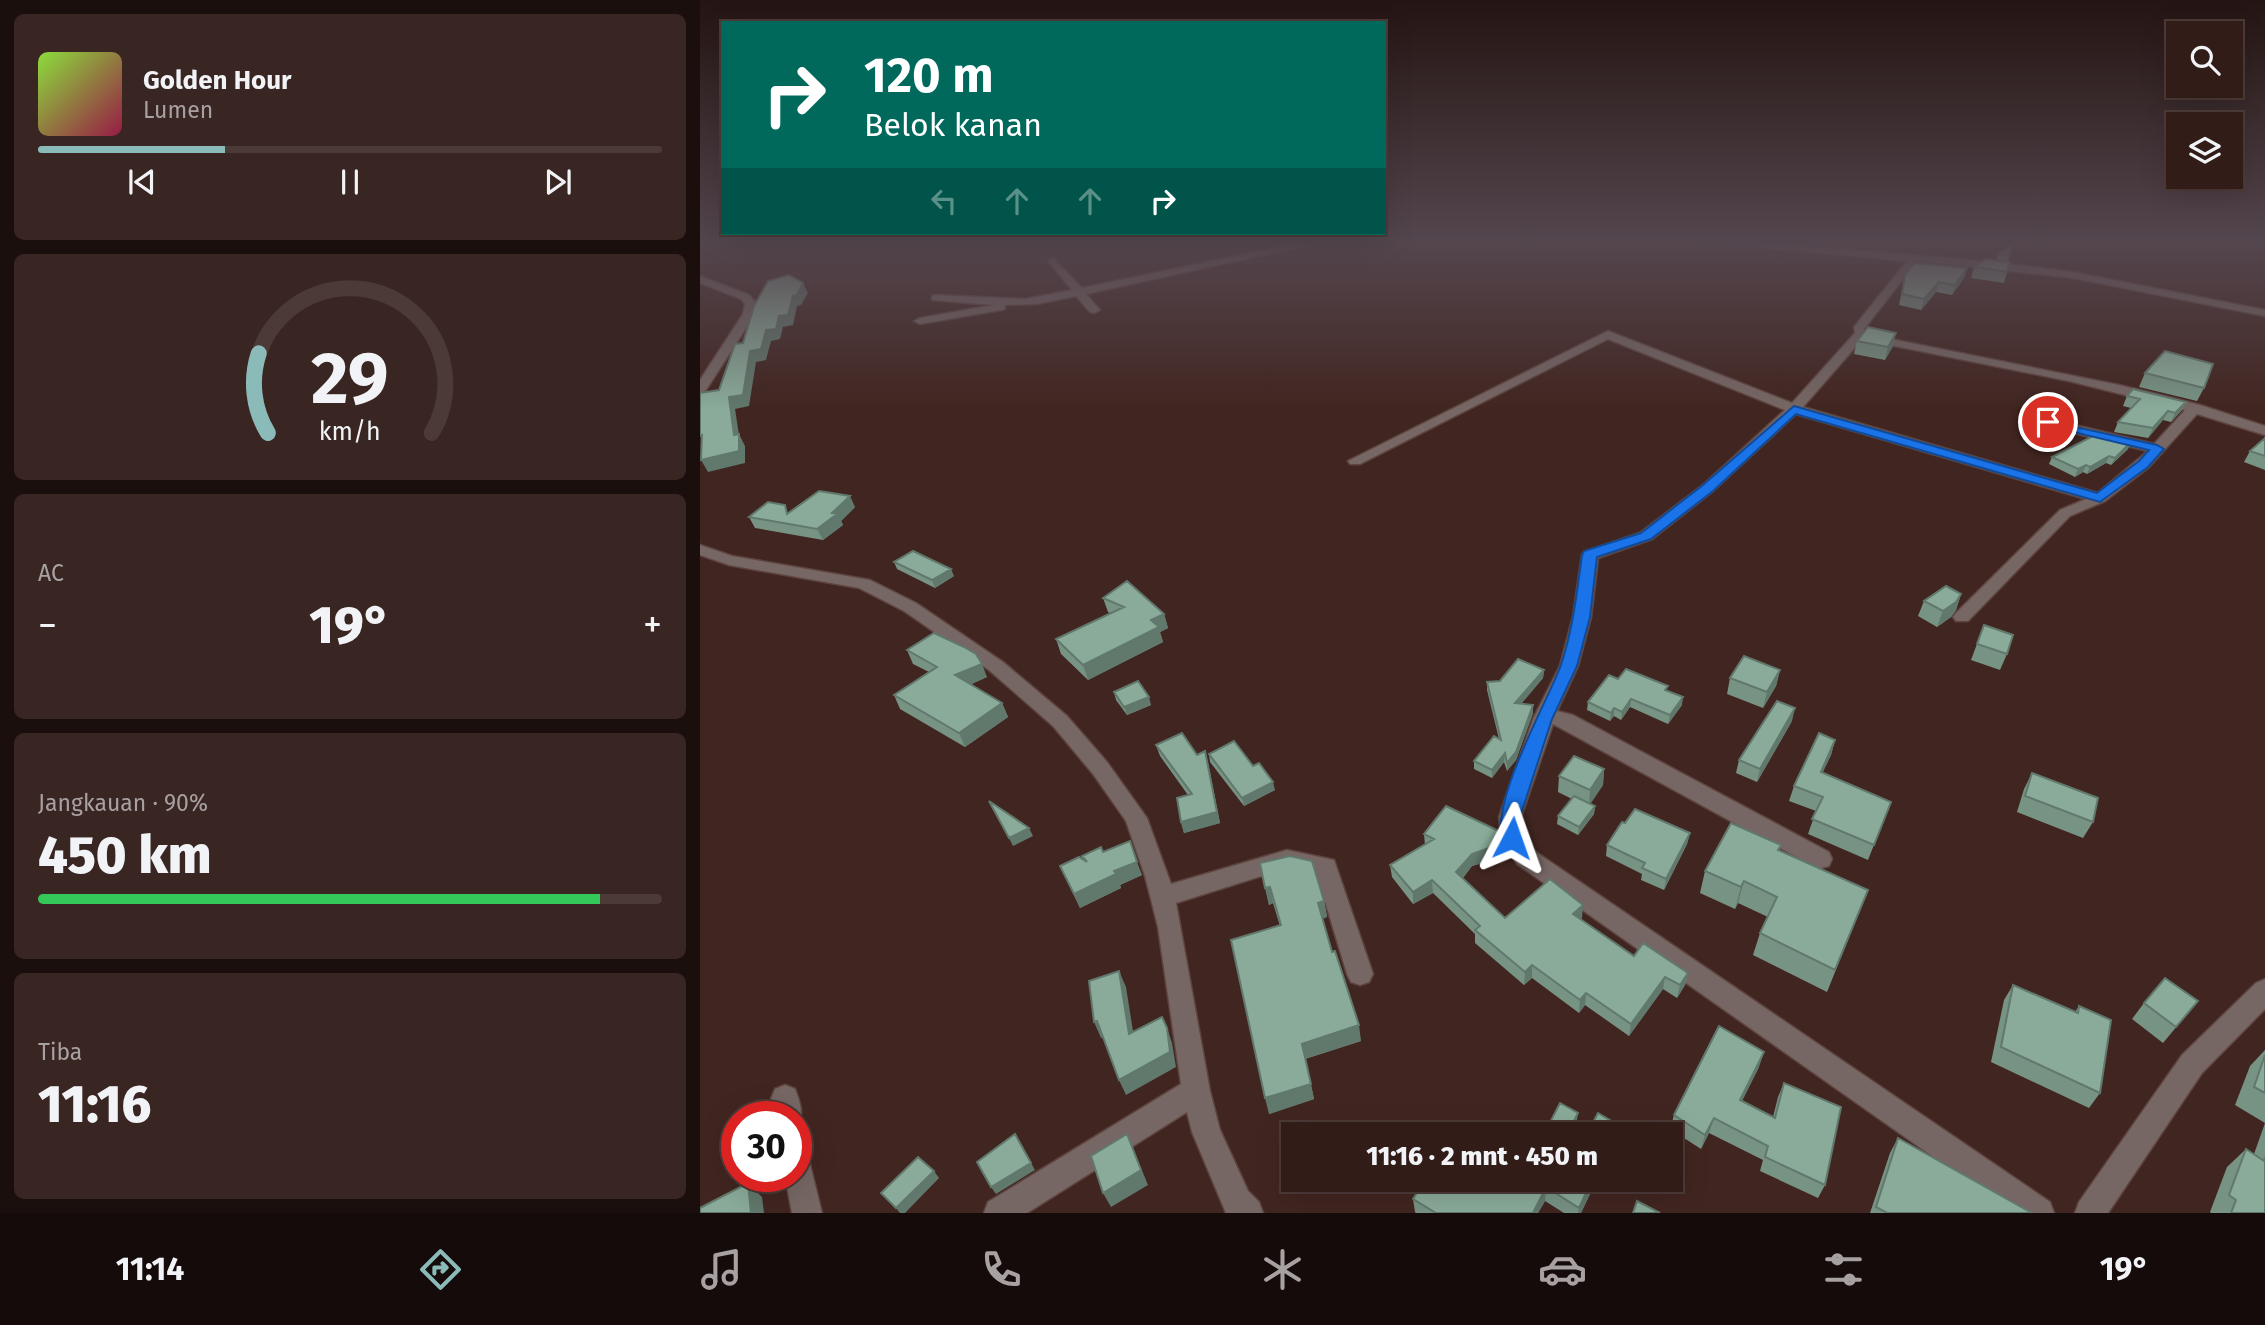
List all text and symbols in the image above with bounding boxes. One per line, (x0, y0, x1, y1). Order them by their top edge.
map controls (2166, 21, 2243, 189)
button: search (2166, 21, 2243, 98)
text: 120 m (864, 46, 994, 105)
icon: right (749, 49, 840, 140)
text: Golden Hour (143, 65, 291, 96)
text: Lumen (143, 96, 213, 124)
text: Belok kanan (864, 106, 1042, 144)
button: layers (2166, 112, 2243, 189)
icon: previous (123, 163, 161, 201)
icon: pause (331, 163, 369, 201)
icon: next (539, 163, 577, 201)
icon: left (925, 182, 963, 220)
icon: ahead (998, 182, 1036, 220)
icon: ahead (1071, 182, 1109, 220)
icon: right (1144, 182, 1182, 220)
text: 29 (311, 335, 389, 422)
pin (2018, 392, 2078, 452)
icon: arrive (2029, 403, 2067, 441)
text: km/h (319, 416, 381, 446)
text: AC (38, 559, 64, 587)
text: 19° (309, 594, 391, 657)
text: − (38, 602, 57, 648)
text: + (643, 602, 662, 648)
text: Jangkauan · 90% (38, 789, 208, 817)
position arrow (1475, 801, 1549, 875)
text: 450 km (38, 824, 212, 887)
text: Tiba (38, 1038, 82, 1066)
text: 11:16 (38, 1073, 151, 1136)
speed limit sign: 30 (721, 1101, 812, 1192)
text: 11:16 · 2 mnt · 450 m (1366, 1141, 1598, 1172)
icon: directions (416, 1245, 465, 1294)
icon: music (697, 1245, 746, 1294)
icon: phone (977, 1245, 1026, 1294)
icon: climate (1258, 1245, 1307, 1294)
icon: car (1538, 1245, 1587, 1294)
icon: filters (1819, 1245, 1868, 1294)
text: 11:14 (116, 1250, 184, 1288)
text: 19° (2100, 1250, 2149, 1288)

